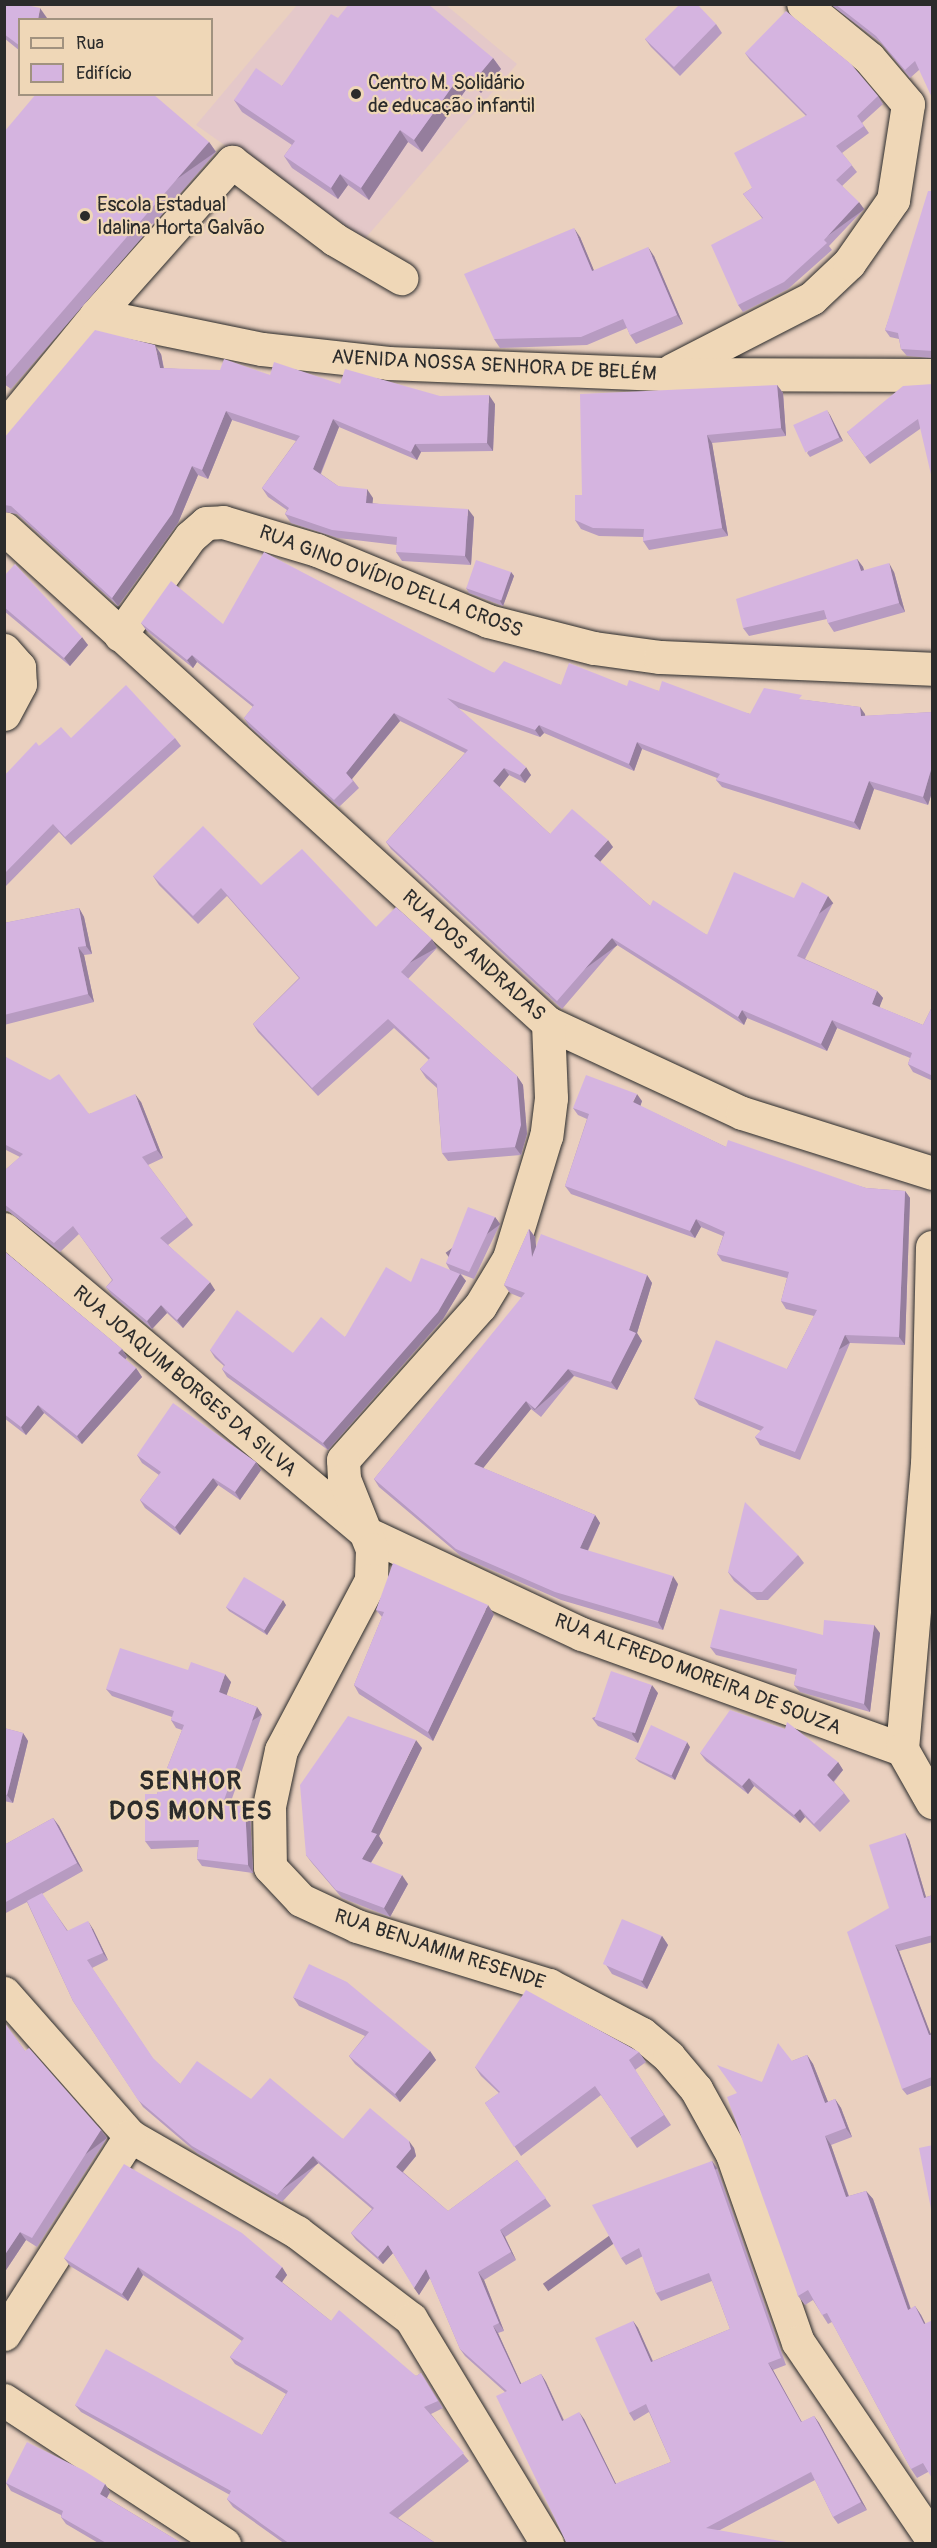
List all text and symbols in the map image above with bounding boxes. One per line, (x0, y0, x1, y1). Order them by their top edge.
legend (18, 18, 213, 96)
text: Rua (76, 32, 104, 55)
text: Edifício (76, 62, 132, 85)
place label: Centro M. Solidário de educação infantil (368, 70, 535, 117)
marker: Centro M. Solidário de educação infantil (349, 87, 363, 101)
place label: Escola Estadual Idalina Horta Galvão (97, 192, 264, 239)
marker: Escola Estadual Idalina Horta Galvão (78, 209, 92, 223)
street label: AVENIDA NOSSA SENHORA DE BELÉM (331, 345, 657, 385)
street label: RUA GINO OVÍDIO DELLA CROSS (256, 520, 526, 642)
street label: RUA DOS ANDRADAS (398, 884, 550, 1026)
street label: RUA JOAQUIM BORGES DA SILVA (68, 1280, 302, 1482)
street label: RUA ALFREDO MOREIRA DE SOUZA (551, 1608, 845, 1740)
district label: SENHOR DOS MONTES (109, 1766, 273, 1828)
street label: RUA BENJAMIM RESENDE (332, 1904, 548, 1994)

